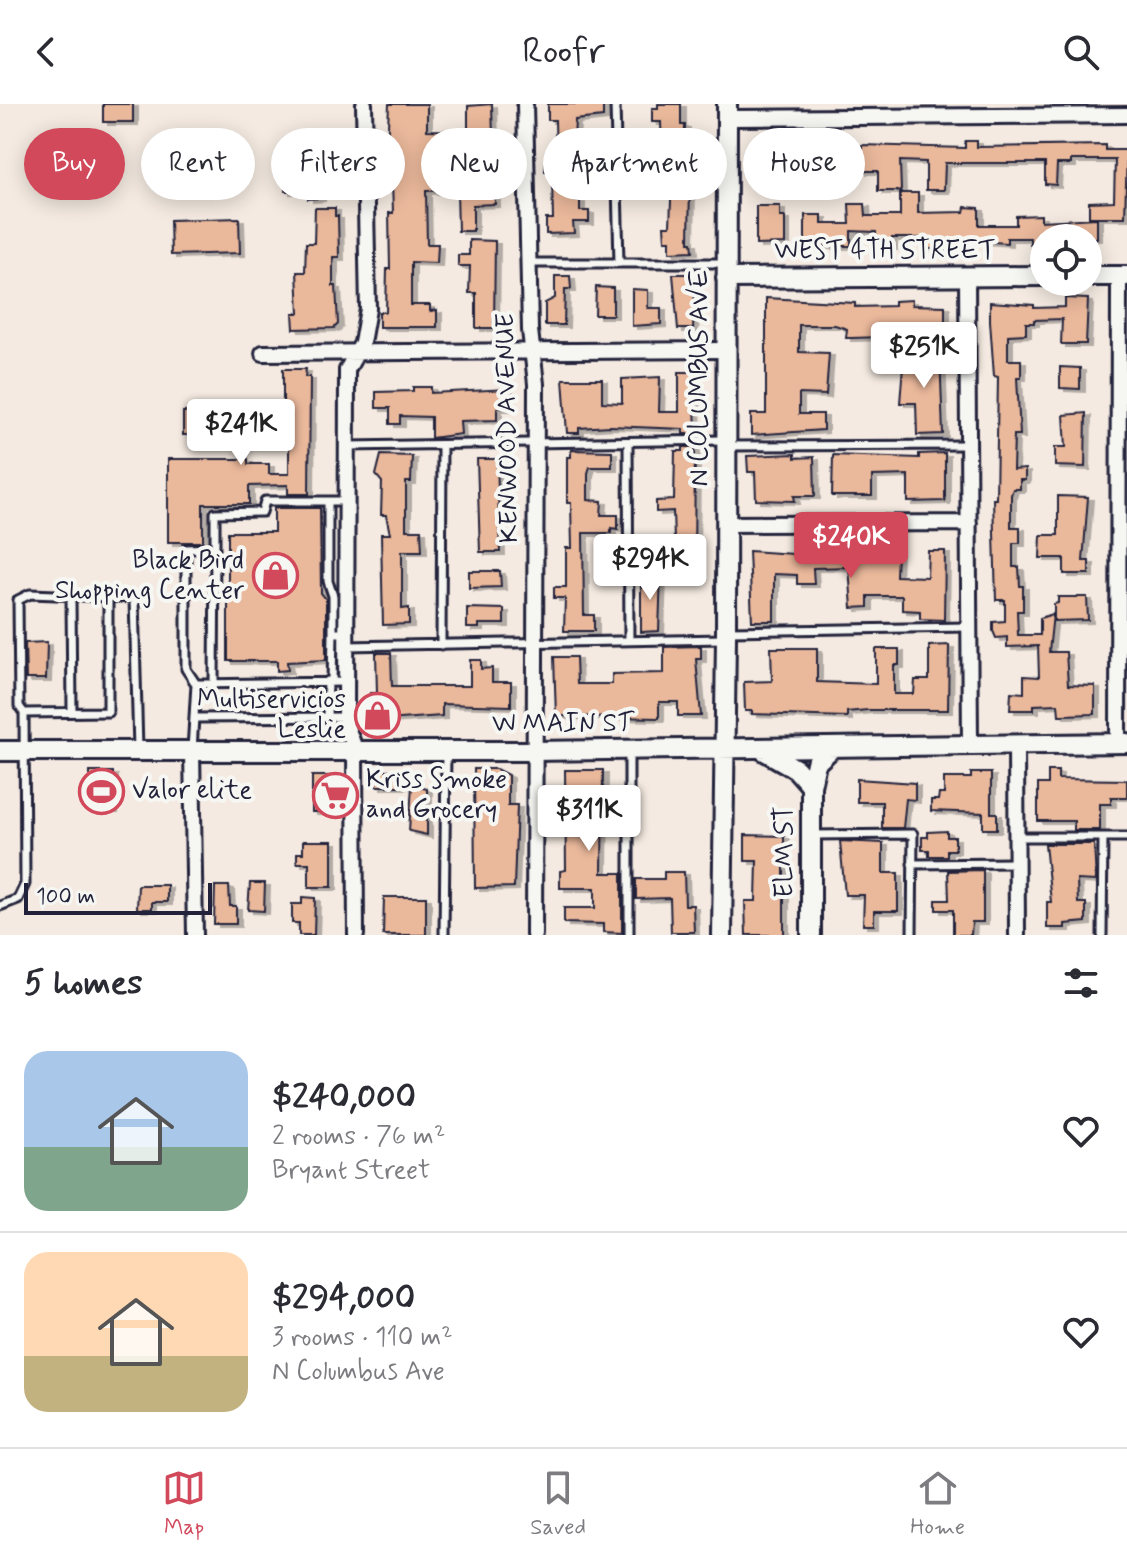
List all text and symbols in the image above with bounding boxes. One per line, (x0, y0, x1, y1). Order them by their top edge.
text: Roofr (522, 29, 605, 76)
icon: back (24, 30, 68, 74)
icon: search (1059, 30, 1103, 74)
chip: Buy (24, 128, 125, 200)
chip: Rent (141, 128, 255, 200)
chip: Filters (271, 128, 405, 200)
chip: New (421, 128, 527, 200)
chip: Apartment (543, 128, 727, 200)
chip: House (743, 128, 865, 200)
map controls (1030, 224, 1102, 296)
button: locate (1030, 224, 1102, 296)
street label: WEST 4TH STREET (774, 234, 996, 268)
street label: N COLUMBUS AVE (683, 270, 717, 486)
street label: KENWOOD AVENUE (489, 313, 527, 543)
pin: $251K (868, 322, 980, 390)
text: $251K (889, 331, 959, 365)
pin: $241K (185, 399, 297, 467)
text: $241K (205, 408, 277, 442)
pin: $240K (795, 512, 907, 580)
text: $240K (812, 521, 890, 555)
pin: $294K (594, 534, 706, 602)
text: $294K (611, 543, 689, 577)
place label: Black Bird Shopping Center (55, 544, 244, 608)
shop icon: Black Bird Shopping Center (251, 552, 299, 600)
place label: Multiservicios Leslie (197, 683, 346, 747)
shop icon: Multiservicios Leslie (353, 691, 401, 739)
street label: W MAIN ST (492, 707, 635, 741)
place label: Kriss Smoke and Grocery (366, 763, 507, 827)
sports icon: Valor elite (77, 767, 125, 815)
supermarket icon: Kriss Smoke and Grocery (311, 771, 359, 819)
place label: Valor elite (132, 774, 252, 808)
pin: $311K (533, 785, 645, 853)
text: $311K (556, 794, 622, 828)
street label: ELM ST (768, 806, 802, 898)
scale bar (24, 879, 212, 915)
text: 100 m (36, 883, 95, 911)
text: 5 homes (24, 961, 142, 1006)
icon: filters (1059, 961, 1103, 1005)
text: $240,000 (272, 1075, 416, 1120)
icon: home (88, 1083, 184, 1179)
icon: heart (1059, 1109, 1103, 1153)
text: 2 rooms · 76 m² (272, 1120, 445, 1154)
text: Bryant Street (272, 1154, 430, 1188)
text: $294,000 (272, 1276, 415, 1321)
icon: home (88, 1284, 184, 1380)
icon: heart (1059, 1310, 1103, 1354)
text: 3 rooms · 110 m² (272, 1321, 453, 1355)
text: N Columbus Ave (272, 1355, 445, 1389)
tab: Map (162, 1466, 206, 1542)
tab: Saved (530, 1466, 586, 1542)
tab: Home (910, 1466, 965, 1542)

